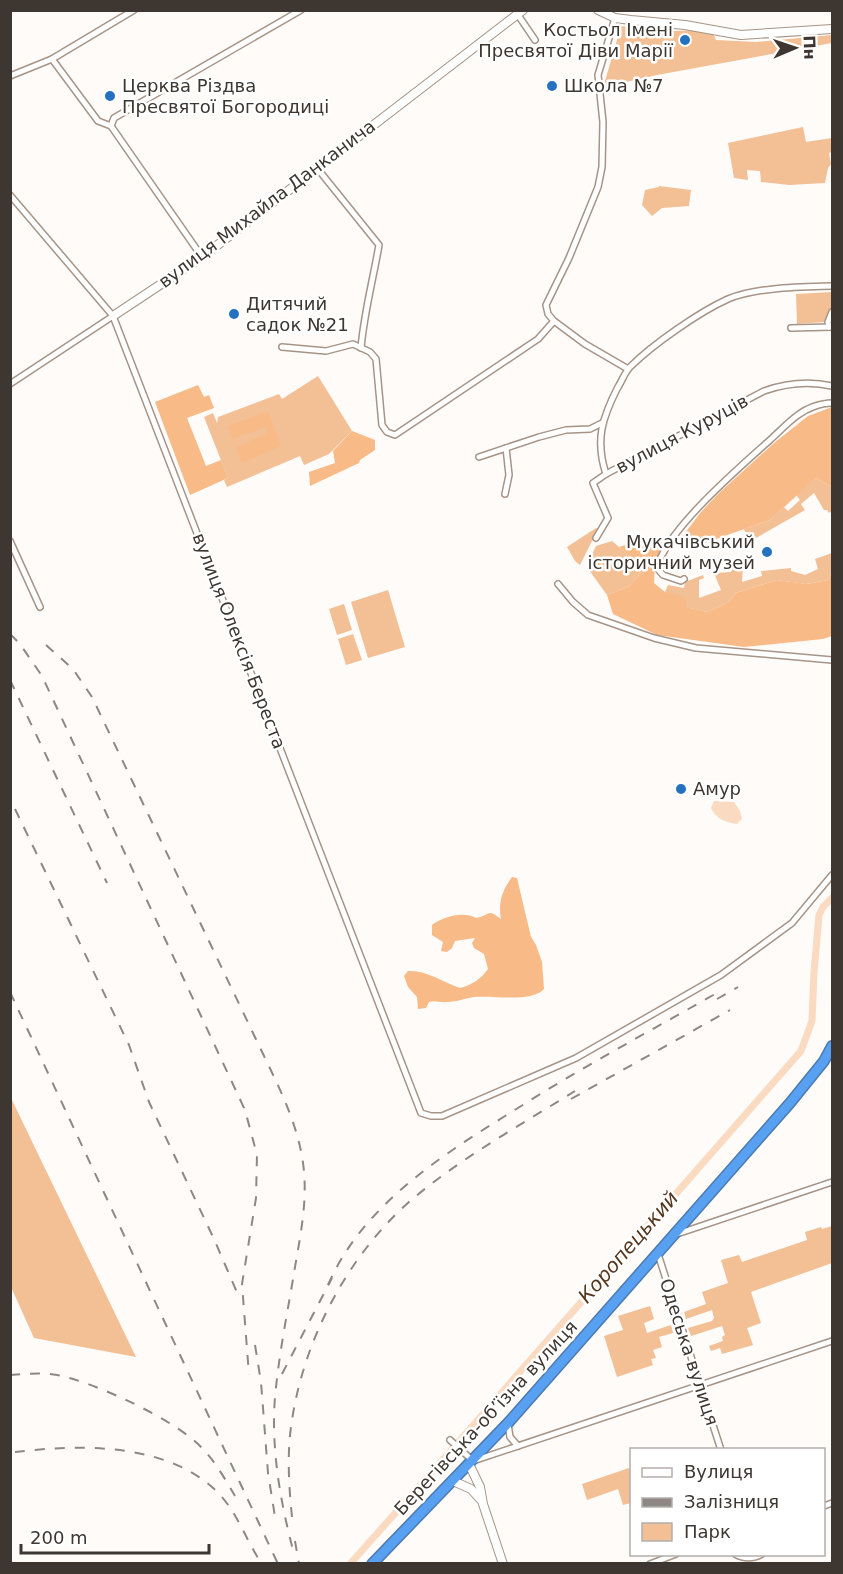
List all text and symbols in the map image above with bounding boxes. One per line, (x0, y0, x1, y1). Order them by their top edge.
north arrow (765, 18, 825, 78)
place label: Костьол Імені Пресвятої Діви Марії (478, 19, 674, 61)
marker: Костьол Імені Пресвятої Діви Марії (678, 33, 692, 47)
text: Пн (800, 35, 819, 60)
place label: Церква Різдва Пресвятої Богородиці (122, 75, 329, 117)
place label: Школа №7 (564, 75, 664, 96)
marker: Школа №7 (545, 79, 559, 93)
marker: Церква Різдва Пресвятої Богородиці (103, 89, 117, 103)
street label: вулиця Михайла Данканича (154, 115, 379, 292)
place label: Дитячий садок №21 (246, 293, 349, 335)
marker: Дитячий садок №21 (227, 307, 241, 321)
street label: вулиця Куруців (612, 390, 751, 477)
street label: вулиця Олексія Береста (189, 530, 290, 752)
place label: Мукачівський історичний музей (587, 531, 755, 573)
marker: Мукачівський історичний музей (760, 545, 774, 559)
place label: Амур (693, 778, 741, 799)
marker: Амур (674, 782, 688, 796)
water label: Коропецький (573, 1186, 683, 1308)
street label: Одеська вулиця (656, 1276, 723, 1428)
street label: Берегівська-обʼїзна вулиця (390, 1316, 581, 1519)
legend (630, 1448, 825, 1556)
text: Вулиця (684, 1461, 753, 1482)
text: Залізниця (684, 1491, 779, 1512)
scale bar (21, 1517, 208, 1555)
text: Парк (684, 1521, 731, 1542)
text: 200 m (30, 1527, 88, 1548)

